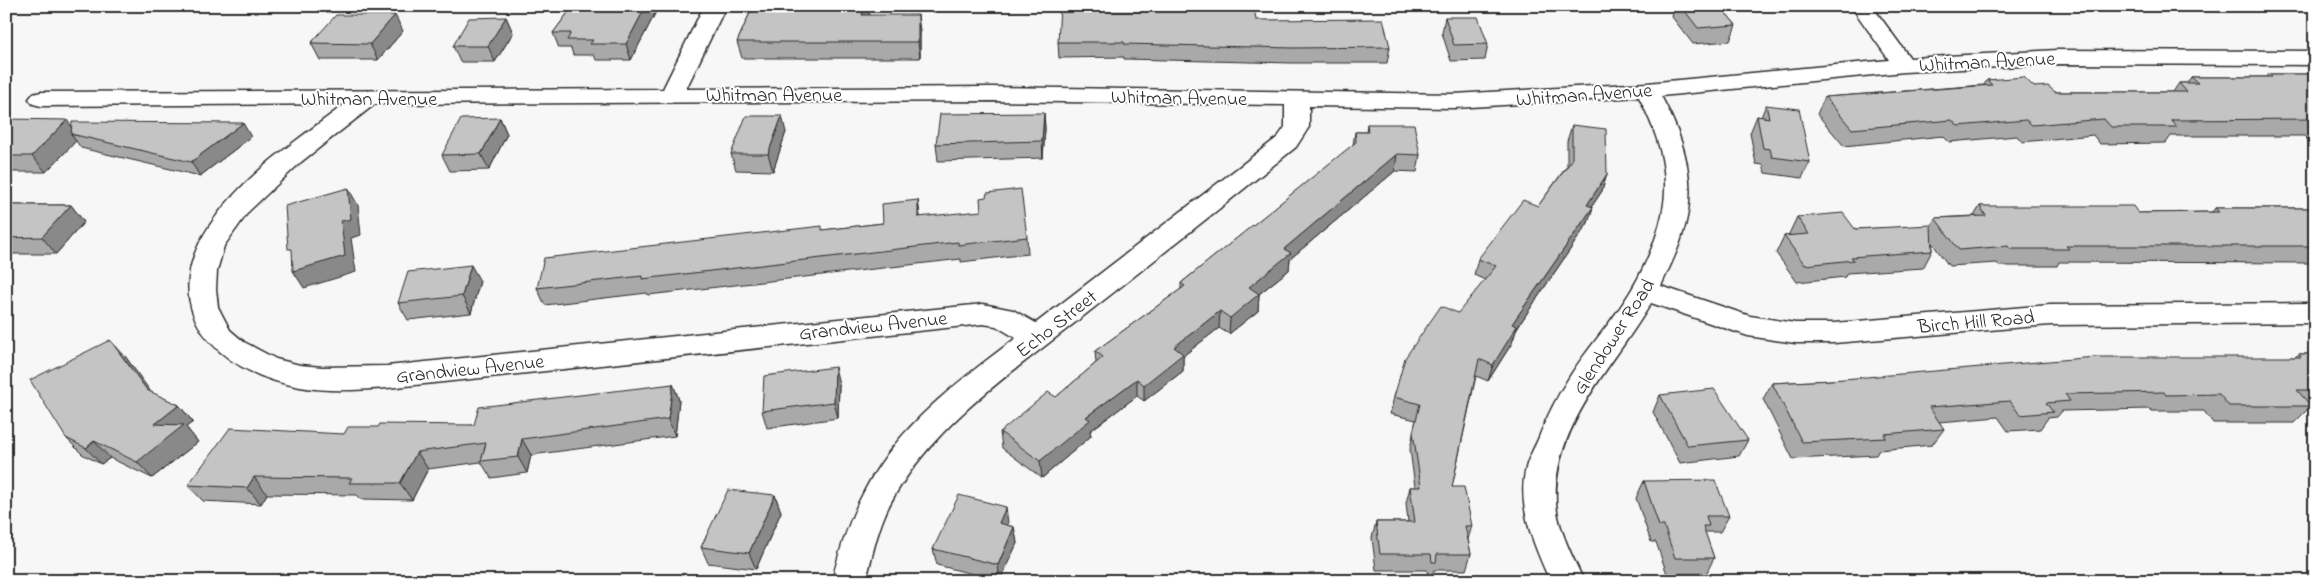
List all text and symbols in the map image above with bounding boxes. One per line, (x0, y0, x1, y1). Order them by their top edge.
street label: Whitman Avenue (1918, 45, 2056, 82)
street label: Whitman Avenue (1515, 77, 1653, 116)
street label: Whitman Avenue (706, 82, 842, 111)
street label: Whitman Avenue (1111, 84, 1247, 115)
street label: Whitman Avenue (301, 86, 437, 115)
street label: Glendower Road (1567, 274, 1664, 401)
street label: Echo Street (1011, 284, 1105, 366)
street label: Birch Hill Road (1916, 304, 2036, 343)
street label: Grandview Avenue (798, 305, 949, 350)
street label: Grandview Avenue (395, 348, 546, 393)

